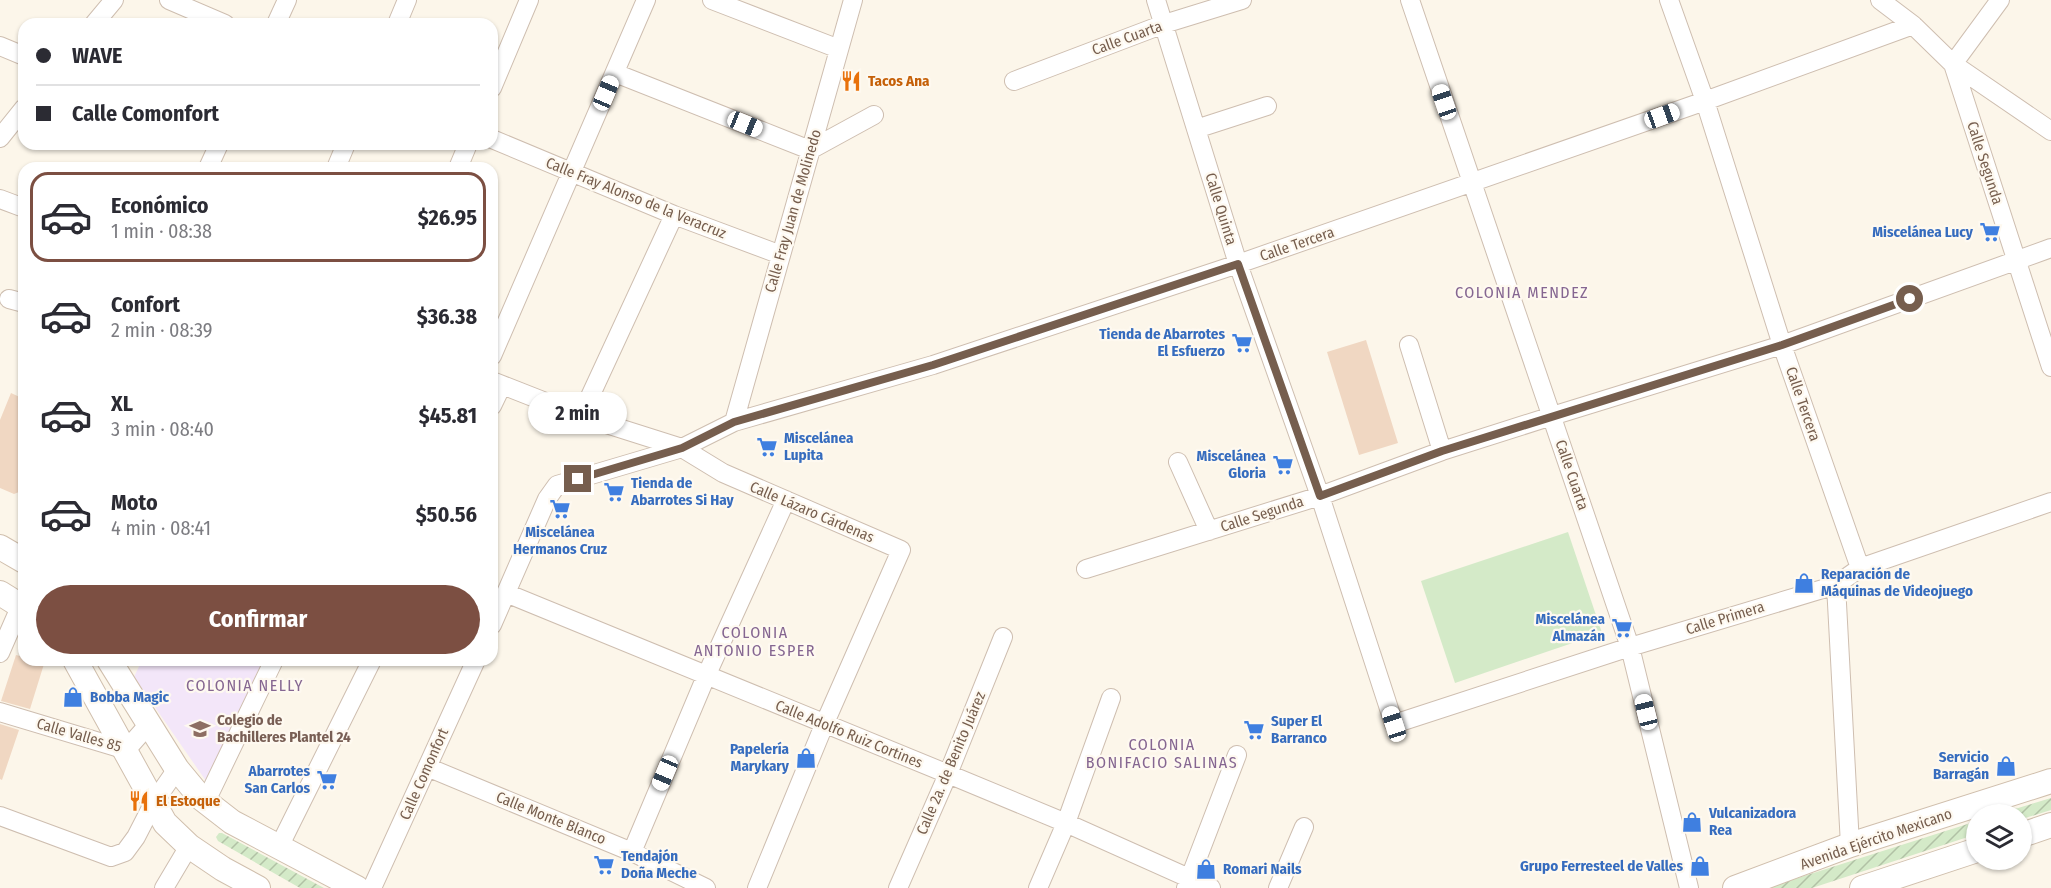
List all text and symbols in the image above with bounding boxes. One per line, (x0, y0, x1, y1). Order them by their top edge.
street label: Calle Cuarta (1089, 17, 1165, 59)
text: WAVE (72, 42, 123, 69)
restaurant icon: Tacos Ana (839, 69, 863, 93)
place label: Tacos Ana (868, 72, 930, 90)
car (591, 73, 621, 113)
car (1430, 82, 1458, 122)
text: Calle Comonfort (72, 100, 219, 127)
car (1642, 101, 1682, 131)
car (725, 109, 765, 139)
street label: Calle Segunda (1963, 119, 2007, 207)
street label: Calle Fray Juan de Molinedo (761, 127, 825, 295)
street label: Calle Fray Alonso de la Veracruz (543, 154, 729, 243)
street label: Calle Quinta (1201, 171, 1241, 247)
icon: car (39, 190, 93, 244)
text: Económico (111, 192, 209, 219)
text: $26.95 (418, 204, 477, 231)
text: 1 min · 08:38 (111, 219, 212, 243)
supermarket icon: Miscelánea Lucy (1978, 220, 2002, 244)
street label: Calle Tercera (1257, 223, 1337, 265)
place label: Miscelánea Lucy (1872, 223, 1974, 241)
district label: COLONIA MENDEZ (1455, 283, 1589, 302)
route start (1896, 285, 1923, 312)
icon: car (39, 289, 93, 343)
text: Confort (111, 291, 180, 318)
text: $36.38 (417, 303, 477, 330)
text: 2 min · 08:39 (111, 318, 212, 342)
place label: Tienda de Abarrotes El Esfuerzo (1099, 325, 1225, 360)
supermarket icon: Tienda de Abarrotes El Esfuerzo (1230, 331, 1254, 355)
street label: Calle Tercera (1782, 364, 1824, 444)
icon: car (39, 388, 93, 442)
text: XL (111, 390, 133, 417)
callout: 2 min (528, 392, 628, 434)
text: 2 min (555, 401, 600, 425)
text: $45.81 (419, 402, 477, 429)
text: 3 min · 08:40 (111, 417, 214, 441)
place label: Miscelánea Lupita (784, 429, 854, 464)
supermarket icon: Miscelánea Lupita (755, 435, 779, 459)
street label: Calle Cuarta (1552, 437, 1592, 513)
place label: Miscelánea Gloria (1197, 447, 1267, 482)
supermarket icon: Miscelánea Gloria (1271, 453, 1295, 477)
route end (564, 465, 591, 492)
place label: Tienda de Abarrotes Si Hay (630, 474, 735, 509)
street label: Calle Lázaro Cárdenas (747, 478, 877, 546)
supermarket icon: Tienda de Abarrotes Si Hay (602, 480, 626, 504)
icon: car (39, 487, 93, 541)
text: Moto (111, 489, 158, 516)
street label: Calle Segunda (1218, 492, 1306, 536)
supermarket icon: Miscelánea Hermanos Cruz (548, 497, 572, 521)
text: $50.56 (416, 501, 477, 528)
text: 4 min · 08:41 (111, 516, 211, 540)
place label: Miscelánea Hermanos Cruz (513, 523, 608, 558)
place label: Reparación de Máquinas de Videojuego (1821, 565, 1973, 600)
shop icon: Reparación de Máquinas de Videojuego (1792, 571, 1816, 595)
button: Confirmar (36, 585, 480, 654)
street label: Calle Primera (1684, 598, 1766, 638)
place label: Miscelánea Almazán (1536, 610, 1606, 645)
supermarket icon: Miscelánea Almazán (1610, 616, 1634, 640)
district label: COLONIA ANTONIO ESPER (694, 623, 816, 660)
district label: COLONIA NELLY (186, 676, 304, 695)
shop icon: Bobba Magic (61, 685, 85, 709)
place label: Bobba Magic (90, 688, 170, 706)
street label: Calle 2a. de Benito Juárez (913, 689, 989, 837)
car (1633, 692, 1659, 732)
street label: Calle Adolfo Ruiz Cortines (773, 696, 925, 772)
car (1380, 704, 1408, 744)
place label: Colegio de Bachilleres Plantel 24 (217, 711, 351, 746)
place label: Super El Barranco (1271, 712, 1327, 747)
street label: Calle Valles 85 (35, 714, 124, 756)
school or university icon: Colegio de Bachilleres Plantel 24 (188, 717, 212, 741)
supermarket icon: Super El Barranco (1242, 718, 1266, 742)
street label: Calle Comonfort (396, 725, 452, 823)
district label: COLONIA BONIFACIO SALINAS (1086, 735, 1238, 772)
place label: Papelería Marykary (730, 740, 790, 775)
shop icon: Papelería Marykary (794, 746, 818, 770)
place label: Servicio Barragán (1933, 748, 1989, 783)
car (650, 753, 680, 793)
shop icon: Servicio Barragán (1994, 754, 2018, 778)
place label: Abarrotes San Carlos (245, 762, 310, 797)
supermarket icon: Abarrotes San Carlos (315, 768, 339, 792)
street label: Calle Monte Blanco (493, 788, 609, 848)
restaurant icon: El Estoque (127, 789, 151, 813)
place label: El Estoque (156, 792, 221, 810)
place label: Vulcanizadora Rea (1708, 804, 1797, 839)
street label: Avenida Ejército Mexicano (1798, 804, 1954, 873)
map controls (1966, 804, 2032, 870)
button: layers (1966, 804, 2032, 870)
shop icon: Vulcanizadora Rea (1680, 810, 1704, 834)
place label: Tendajón Doña Meche (621, 847, 697, 882)
supermarket icon: Tendajón Doña Meche (592, 853, 616, 877)
shop icon: Grupo Ferresteel de Valles (1688, 854, 1712, 878)
shop icon: Romari Nails (1194, 857, 1218, 881)
place label: Grupo Ferresteel de Valles (1520, 857, 1683, 875)
place label: Romari Nails (1223, 860, 1302, 878)

